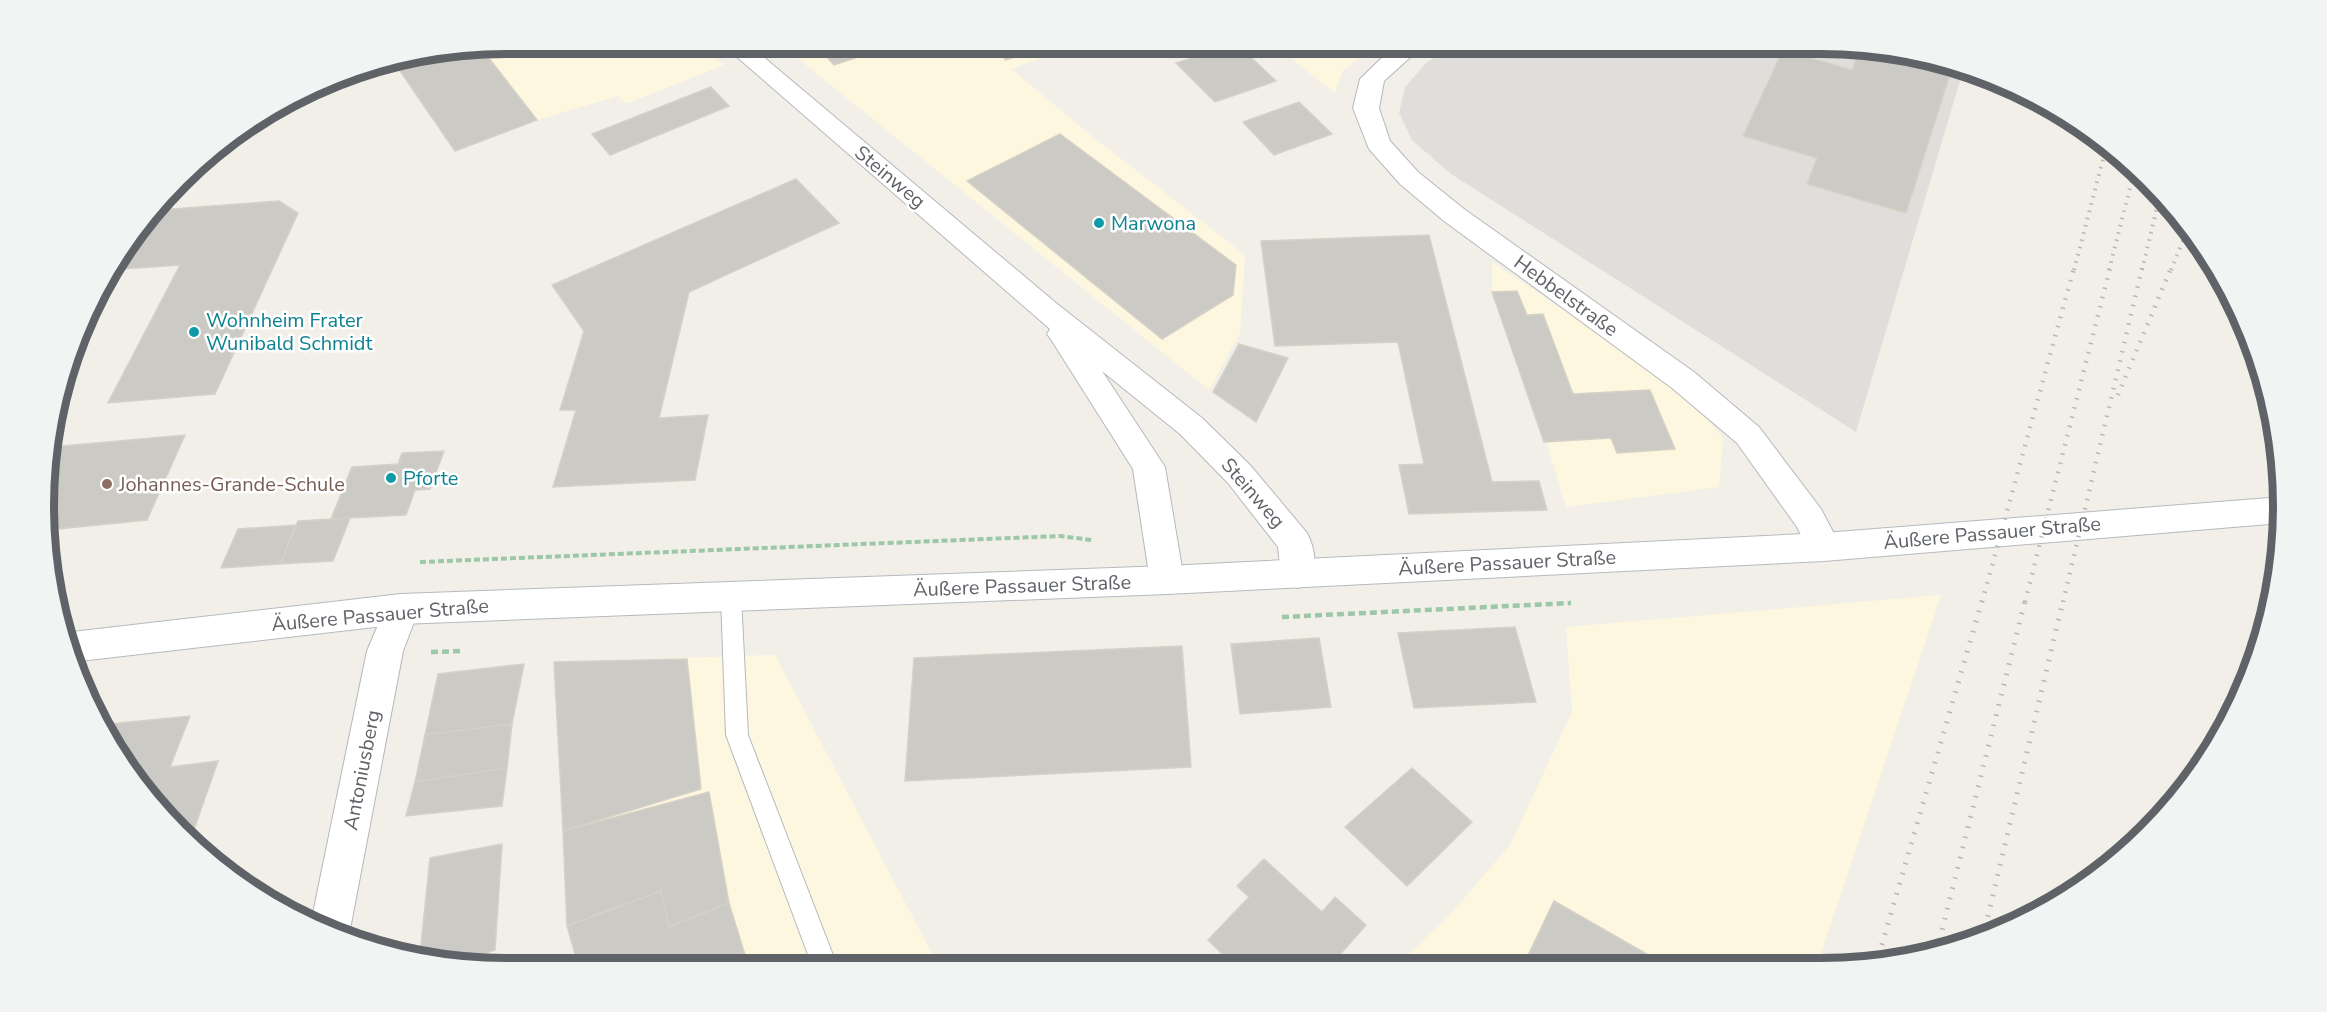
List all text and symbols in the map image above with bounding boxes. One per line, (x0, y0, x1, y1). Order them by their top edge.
street label: Steinweg (849, 139, 931, 215)
place label: Marwona (1111, 210, 1196, 237)
marker: Marwona (1092, 216, 1106, 230)
street label: Hebbelstraße (1508, 249, 1624, 343)
place label: Wohnheim Frater Wunibald Schmidt (206, 307, 373, 357)
marker: Wohnheim Frater Wunibald Schmidt (187, 325, 201, 339)
street label: Steinweg (1215, 452, 1291, 534)
place label: Pforte (403, 465, 458, 492)
place label: Johannes-Grande-Schule (118, 471, 345, 498)
marker: Pforte (384, 471, 398, 485)
marker: Johannes-Grande-Schule (100, 477, 114, 491)
street label: Äußere Passauer Straße (1882, 510, 2102, 556)
street label: Äußere Passauer Straße (1397, 544, 1617, 582)
street label: Äußere Passauer Straße (912, 569, 1132, 603)
street label: Äußere Passauer Straße (270, 592, 490, 638)
street label: Antoniusberg (337, 708, 387, 832)

